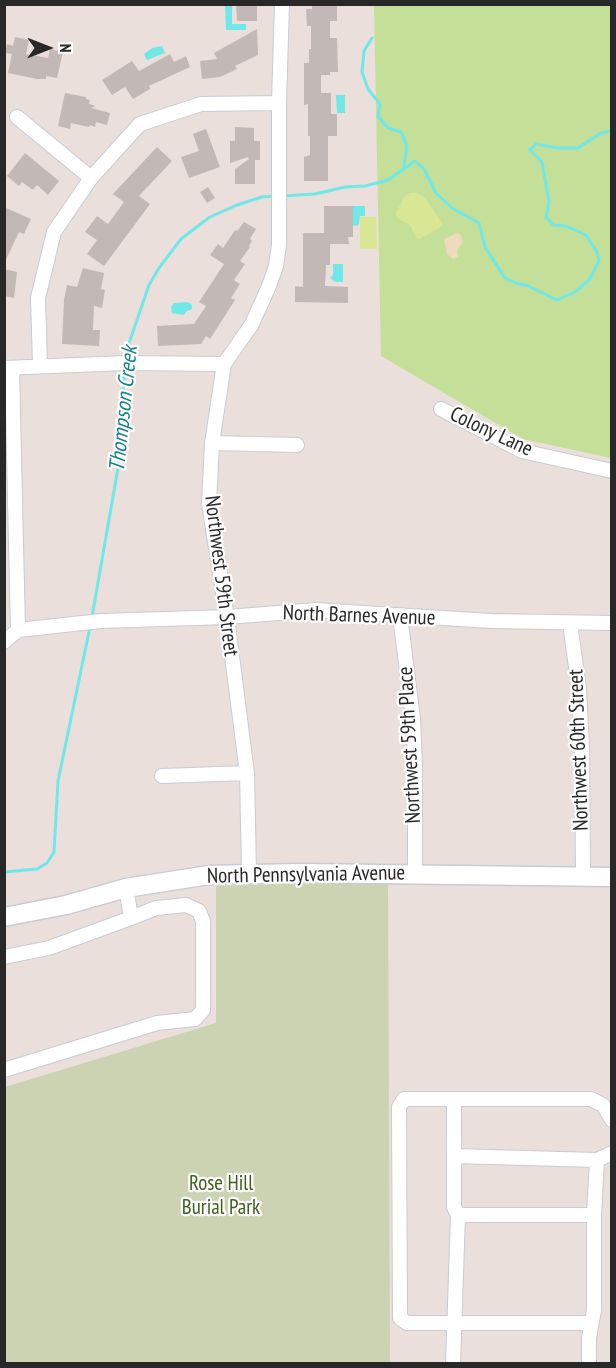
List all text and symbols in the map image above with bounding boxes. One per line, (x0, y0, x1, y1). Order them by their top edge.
north arrow (18, 18, 78, 78)
text: N (56, 44, 76, 52)
water label: Thompson Creek (104, 345, 144, 473)
street label: Colony Lane (446, 402, 536, 462)
street label: Northwest 59th Street (199, 494, 243, 658)
street label: North Barnes Avenue (282, 601, 436, 631)
street label: Northwest 59th Place (393, 666, 427, 824)
street label: Northwest 60th Street (564, 669, 594, 831)
street label: North Pennsylvania Avenue (207, 861, 405, 889)
park label: Rose Hill Burial Park (182, 1171, 260, 1221)

